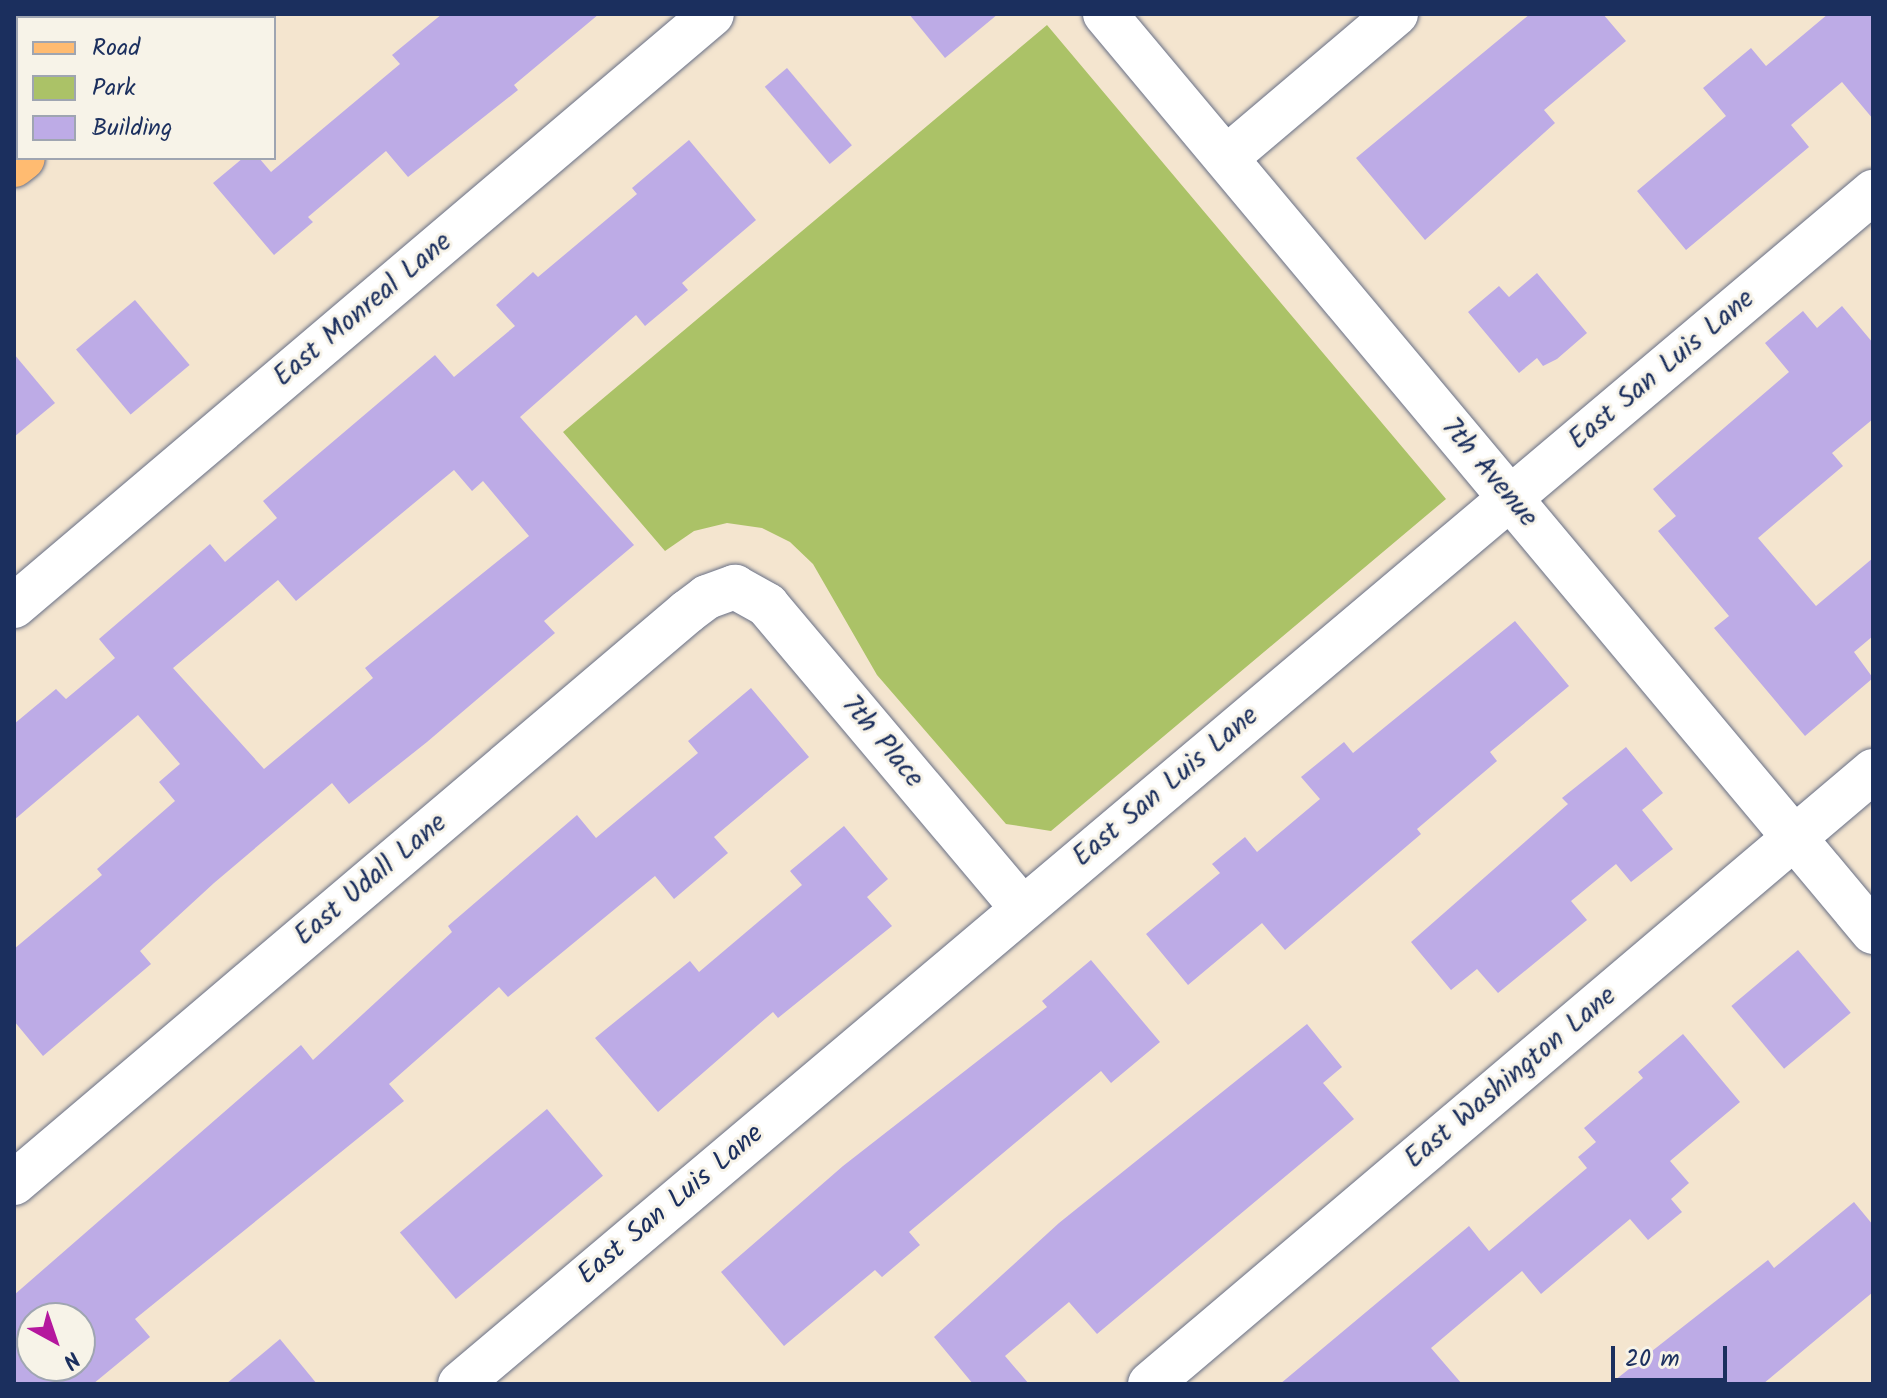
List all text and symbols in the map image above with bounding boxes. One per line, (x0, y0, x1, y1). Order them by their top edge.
legend (16, 16, 276, 160)
text: Road (92, 29, 140, 68)
text: Park (92, 69, 136, 108)
text: Building (92, 109, 172, 148)
street label: East Monreal Lane (267, 226, 459, 394)
street label: East San Luis Lane (1562, 283, 1762, 457)
street label: 7th Avenue (1434, 411, 1544, 535)
street label: 7th Place (834, 689, 930, 795)
street label: East San Luis Lane (1066, 700, 1266, 874)
street label: East Udall Lane (288, 807, 454, 953)
street label: East Washington Lane (1398, 980, 1624, 1176)
street label: East San Luis Lane (571, 1118, 771, 1292)
north arrow (16, 1302, 96, 1382)
scale bar (1615, 1330, 1731, 1380)
text: 20 m (1625, 1340, 1680, 1379)
text: N (54, 1341, 87, 1377)

